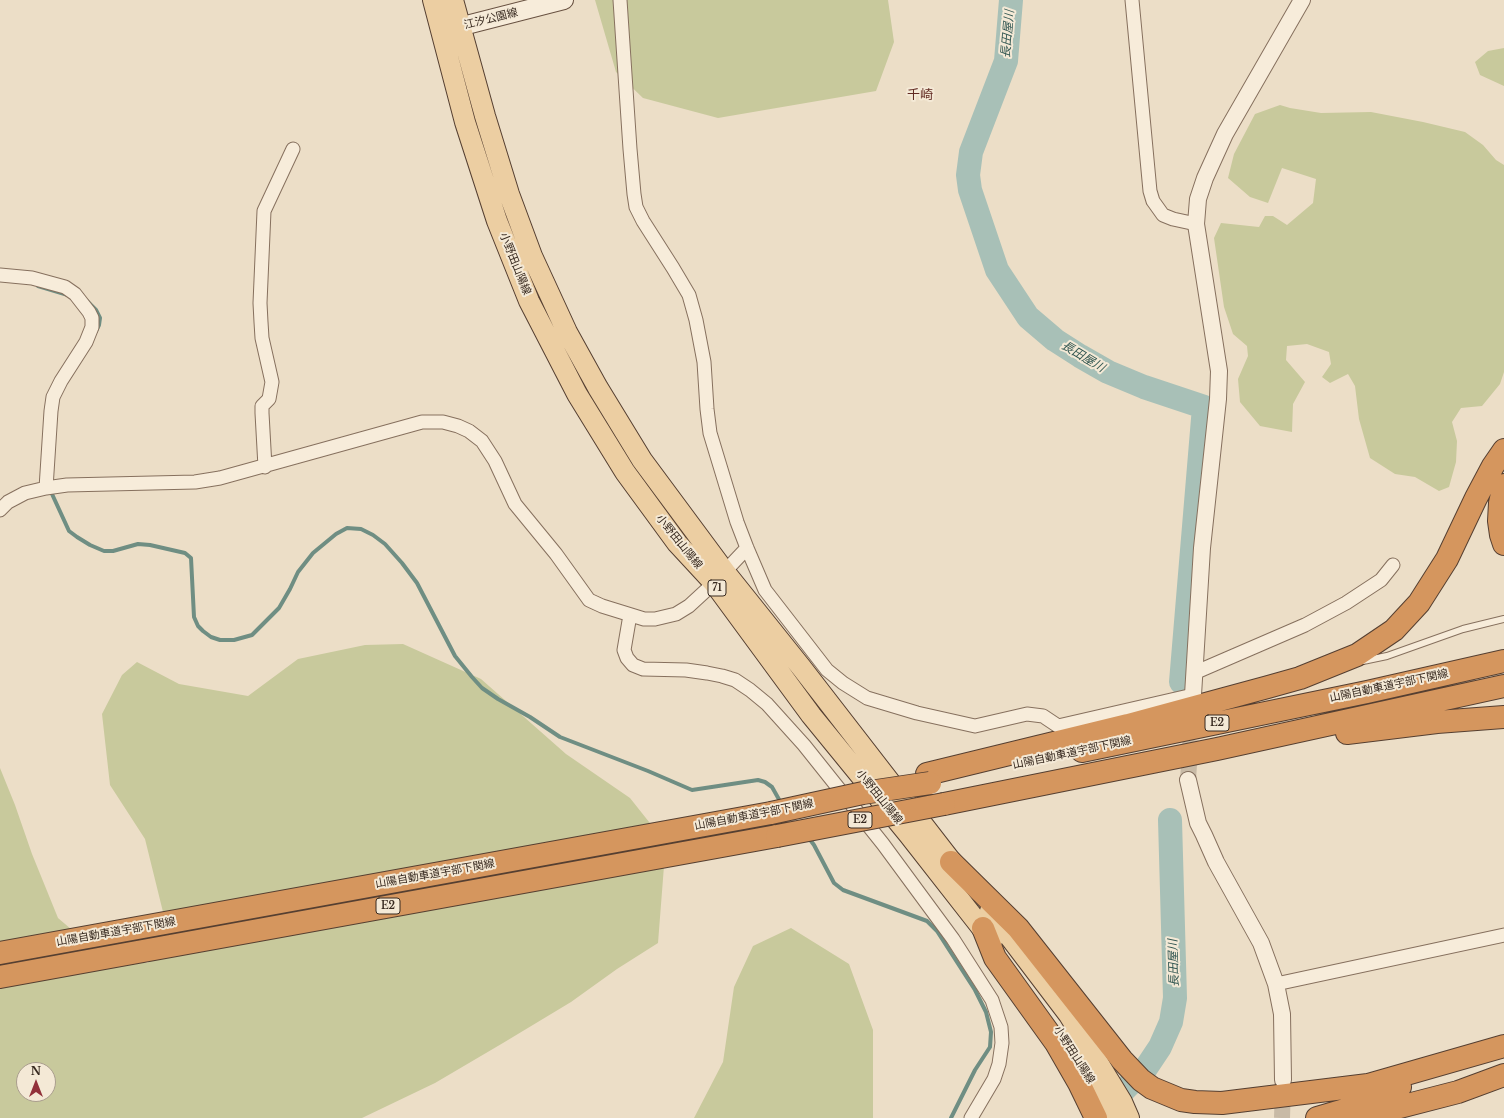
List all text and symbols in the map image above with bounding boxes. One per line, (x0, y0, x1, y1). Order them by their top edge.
street label: 江汐公園線 (463, 6, 519, 32)
water label: 長田屋川 (999, 9, 1017, 59)
district label: 千崎 (907, 87, 933, 103)
street label: 小野田山陽線 (497, 231, 533, 297)
water label: 長田屋川 (1059, 338, 1107, 376)
street label: 小野田山陽線 (653, 512, 705, 572)
road number: 71 (708, 580, 726, 596)
street label: 山陽自動車道宇部下関線 (1328, 667, 1450, 705)
road number: E2 (1205, 715, 1229, 731)
street label: 山陽自動車道宇部下関線 (1011, 734, 1133, 772)
street label: 小野田山陽線 (853, 767, 905, 827)
street label: 山陽自動車道宇部下関線 (693, 797, 815, 833)
road number: E2 (848, 812, 872, 828)
street label: 山陽自動車道宇部下関線 (374, 857, 496, 891)
road number: E2 (376, 898, 400, 914)
street label: 山陽自動車道宇部下関線 (55, 915, 177, 949)
water label: 長田屋川 (1166, 939, 1182, 987)
street label: 小野田山陽線 (1050, 1024, 1098, 1086)
north arrow (16, 1062, 56, 1102)
text: N (31, 1064, 41, 1078)

